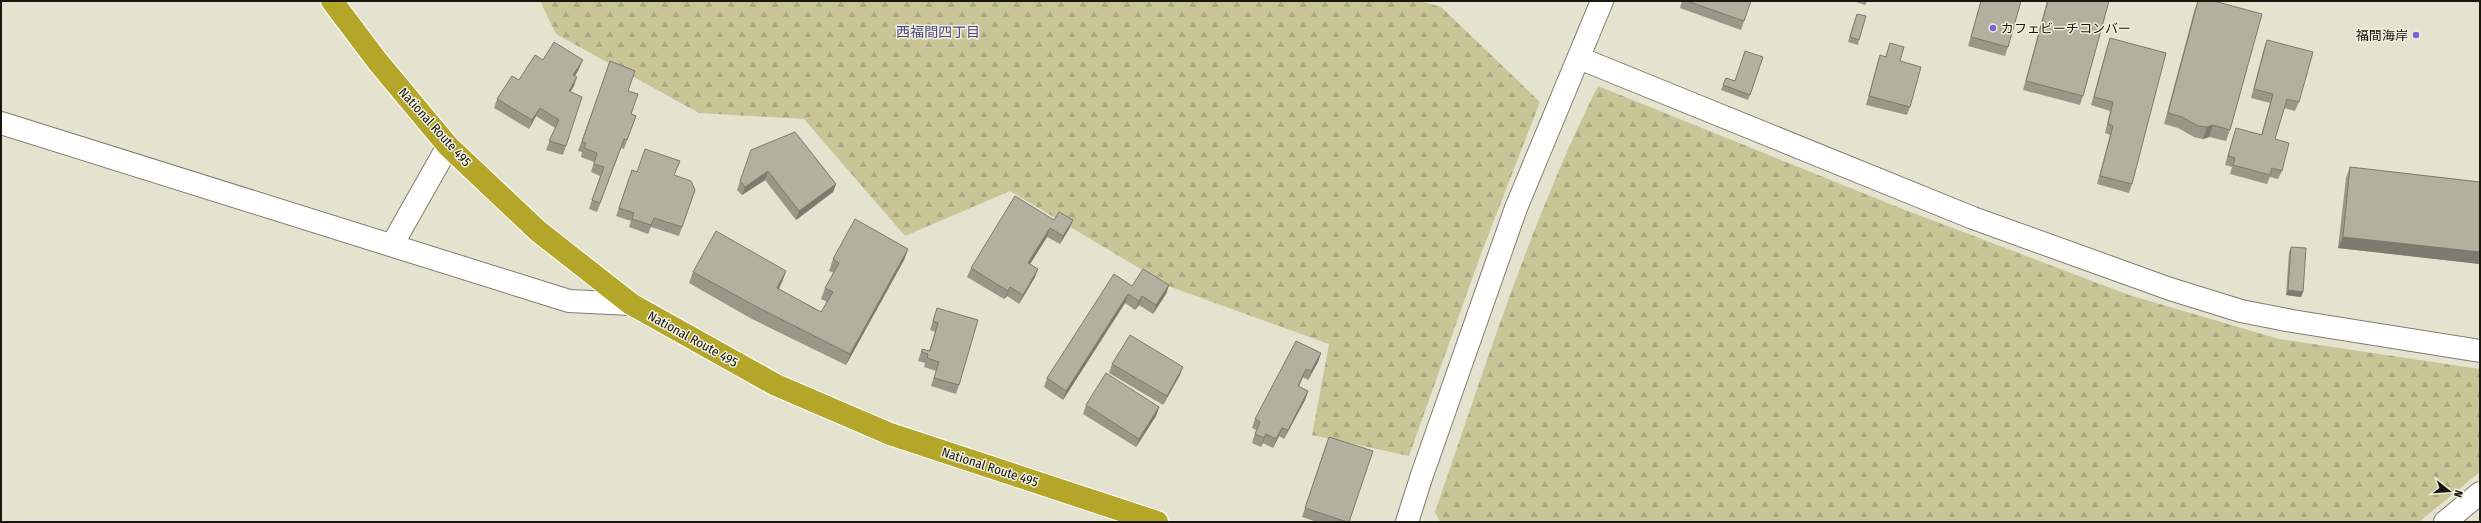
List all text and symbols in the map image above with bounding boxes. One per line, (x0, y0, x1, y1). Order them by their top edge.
place label: カフェビーチコンバー (2001, 21, 2131, 36)
marker: カフェビーチコンバー (1988, 23, 1998, 33)
district label: 西福間四丁目 (896, 24, 980, 41)
place label: 福間海岸 (2356, 28, 2408, 43)
marker: 福間海岸 (2411, 30, 2421, 40)
street label: National Route 495 (396, 85, 474, 169)
street label: National Route 495 (645, 308, 741, 370)
street label: National Route 495 (940, 444, 1040, 490)
north arrow (2429, 471, 2469, 511)
text: N (2451, 489, 2465, 499)

